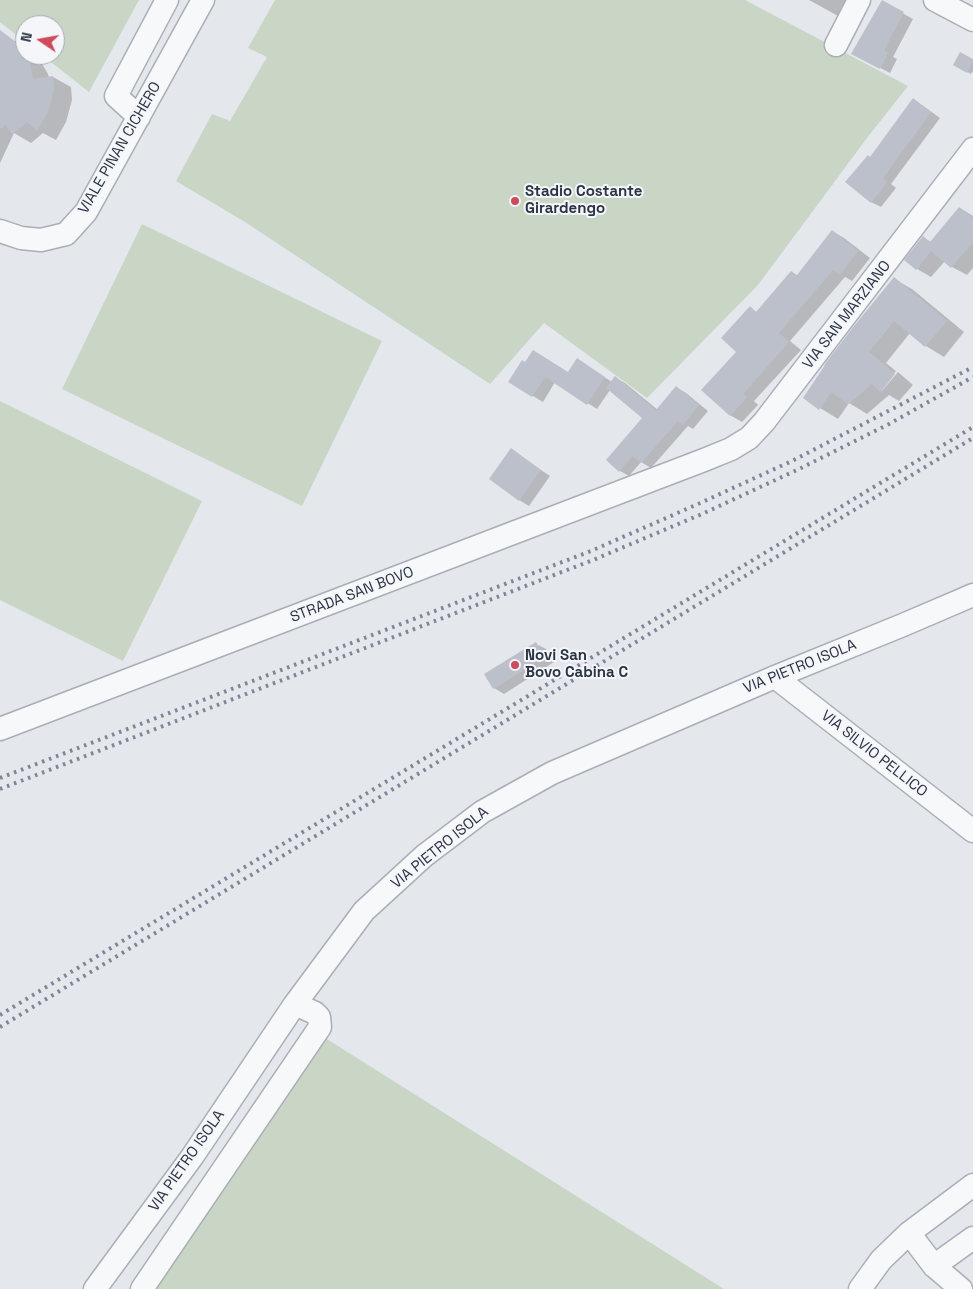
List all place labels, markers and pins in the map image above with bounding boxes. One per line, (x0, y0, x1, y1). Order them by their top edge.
place label: Stadio Costante Girardengo (525, 183, 642, 218)
marker: Stadio Costante Girardengo (509, 195, 521, 207)
place label: Novi San Bovo Cabina C (525, 647, 628, 682)
marker: Novi San Bovo Cabina C (509, 659, 521, 671)

